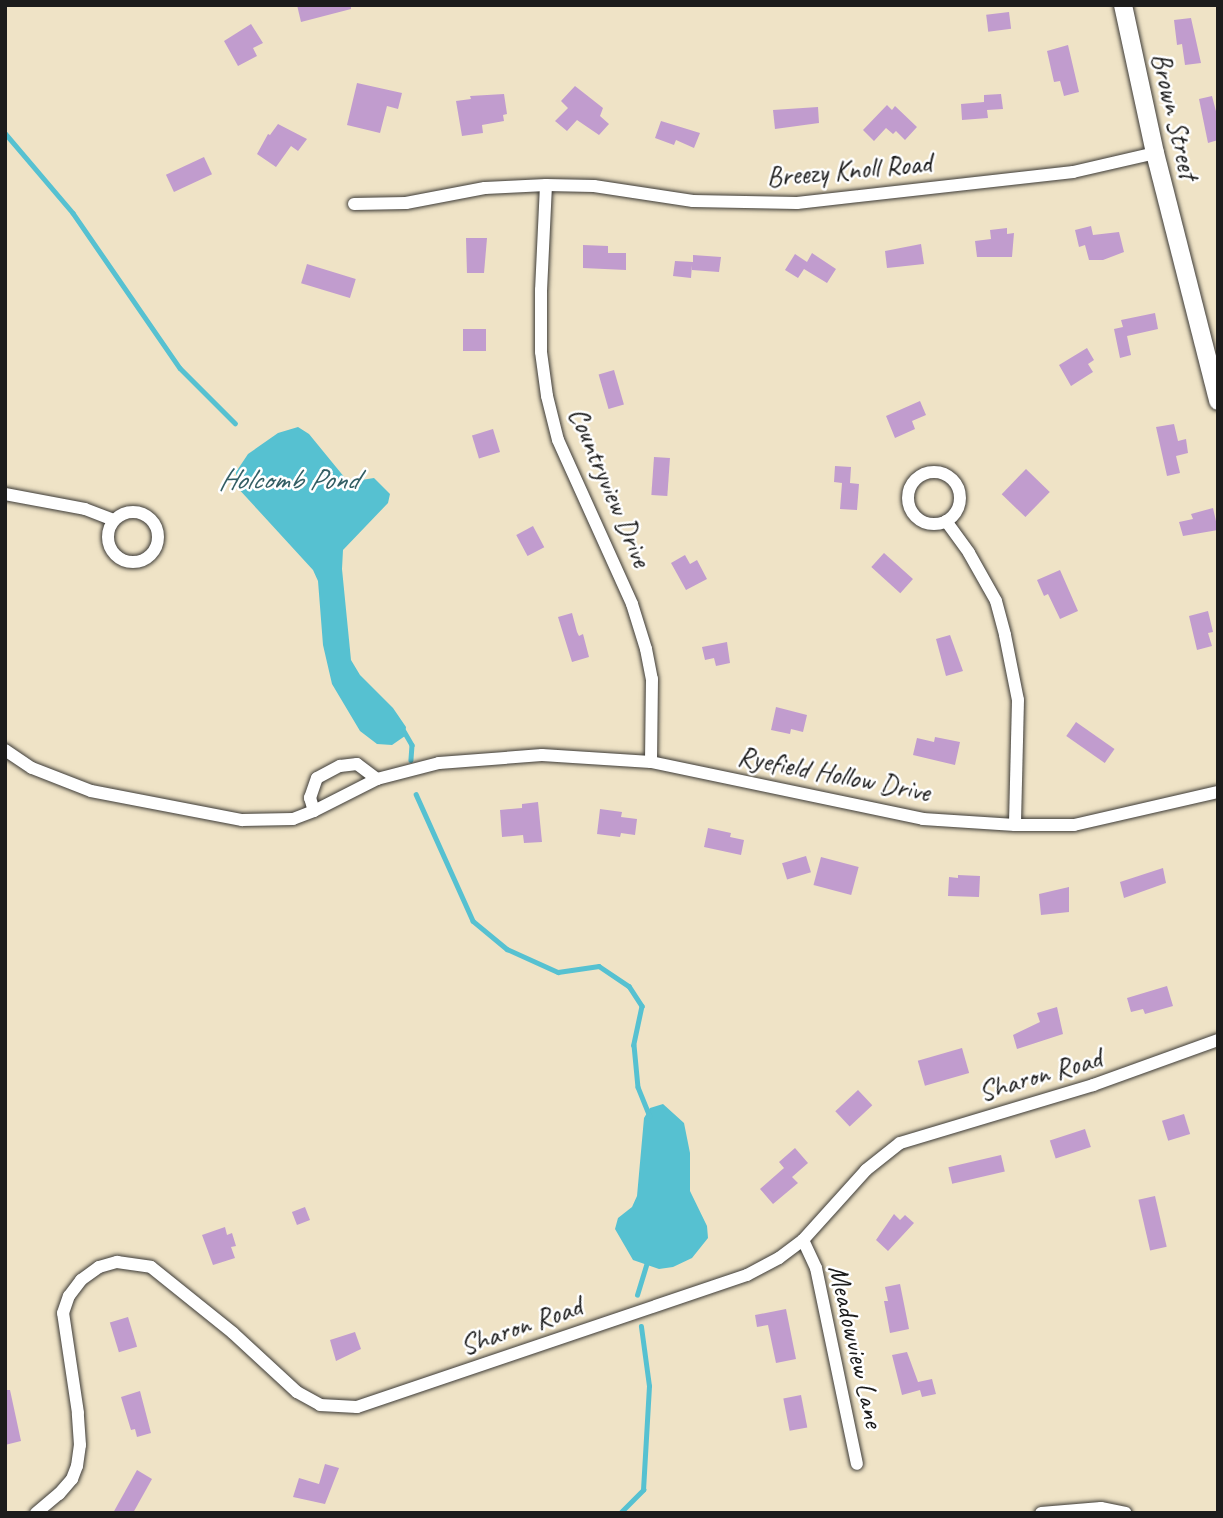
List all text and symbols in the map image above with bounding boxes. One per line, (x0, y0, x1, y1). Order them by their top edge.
street label: Brown Street (1144, 49, 1206, 183)
street label: Breezy Knoll Road (765, 146, 933, 194)
street label: Countryview Drive (561, 402, 659, 572)
water label: Holcomb Pond (218, 461, 358, 497)
street label: Ryefield Hollow Drive (735, 739, 933, 809)
street label: Sharon Road (975, 1042, 1105, 1108)
street label: Meadowview Lane (821, 1261, 891, 1431)
street label: Sharon Road (456, 1290, 586, 1362)

